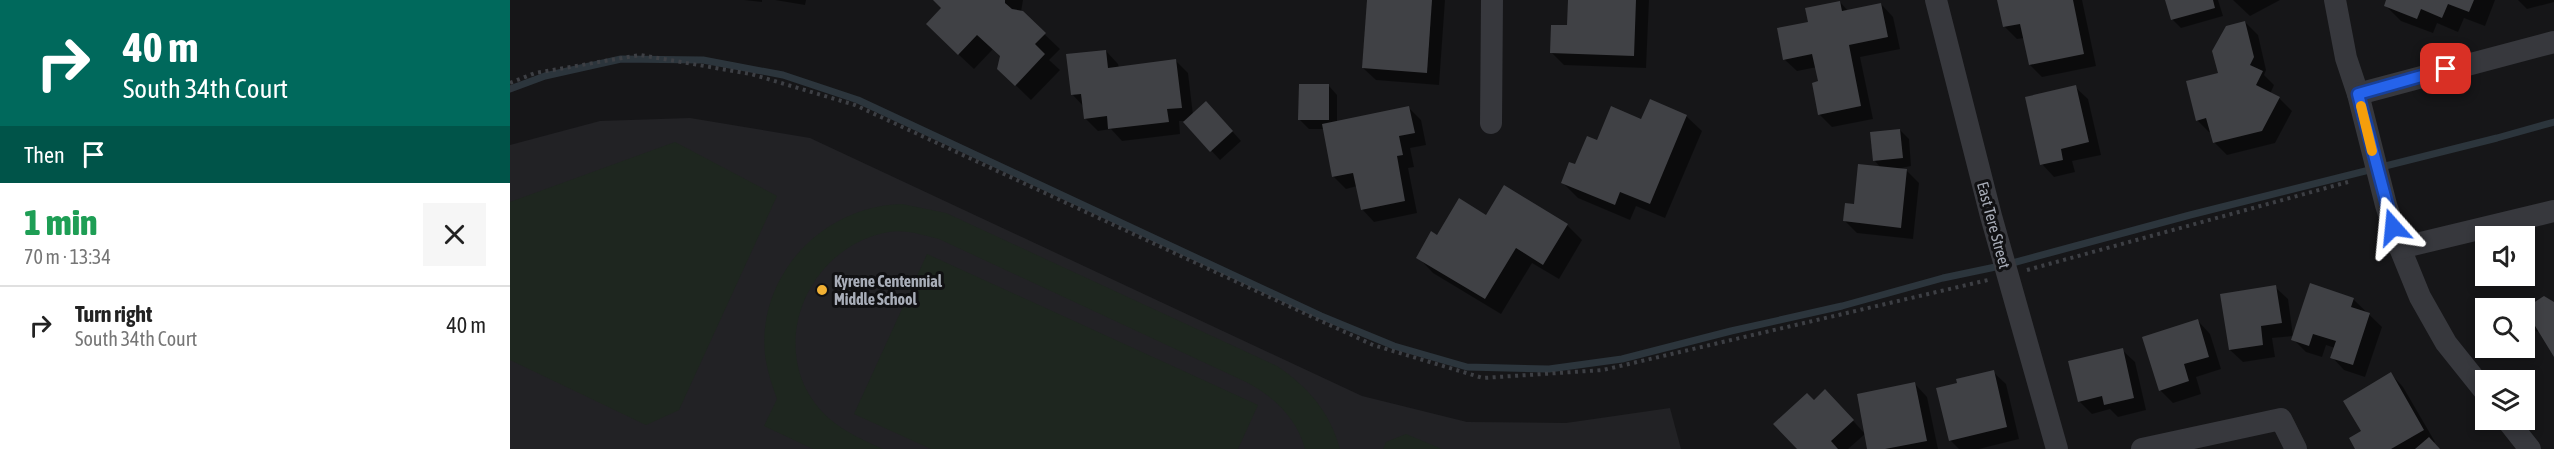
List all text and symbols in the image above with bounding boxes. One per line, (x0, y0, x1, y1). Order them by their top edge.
text: 40 m (123, 23, 198, 71)
icon: right (24, 24, 102, 102)
pin (2420, 43, 2471, 94)
icon: arrive (2429, 52, 2462, 85)
text: South 34th Court (123, 73, 288, 104)
icon: arrive (77, 138, 110, 171)
text: Then (24, 142, 65, 168)
street label: East Tere Street (1974, 180, 2014, 271)
position arrow (2361, 195, 2425, 259)
text: 1 min (24, 201, 98, 243)
button: close (423, 203, 486, 266)
map controls (2475, 226, 2535, 430)
button: sound (2475, 226, 2535, 286)
text: 70 m · 13:34 (24, 245, 111, 268)
place label: Kyrene Centennial Middle School (834, 272, 943, 308)
marker: Kyrene Centennial Middle School (815, 283, 829, 297)
button: search (2475, 298, 2535, 358)
text: Turn right (75, 301, 152, 327)
icon: right (24, 309, 57, 342)
text: 40 m (446, 312, 486, 338)
text: South 34th Court (75, 327, 197, 350)
button: layers (2475, 370, 2535, 430)

